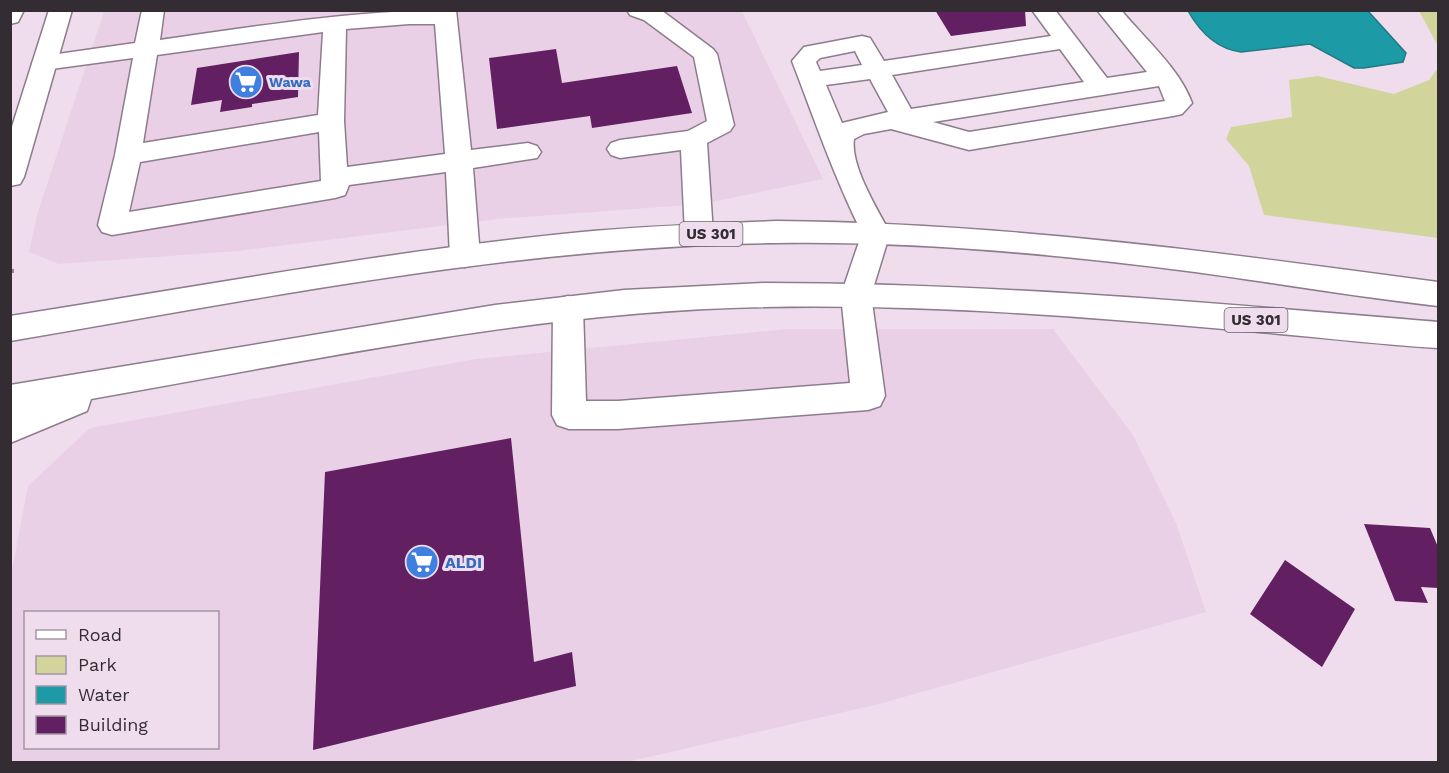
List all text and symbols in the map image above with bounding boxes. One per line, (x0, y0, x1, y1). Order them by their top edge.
supermarket icon: Wawa (228, 64, 264, 100)
place label: Wawa (269, 74, 312, 90)
road number: US 301 (680, 222, 742, 246)
road number: US 301 (1224, 308, 1288, 332)
supermarket icon: ALDI (404, 544, 440, 580)
place label: ALDI (445, 553, 482, 572)
legend (24, 611, 219, 749)
text: Road (78, 624, 122, 645)
text: Park (78, 654, 117, 675)
text: Water (78, 684, 130, 705)
text: Building (78, 714, 148, 735)

